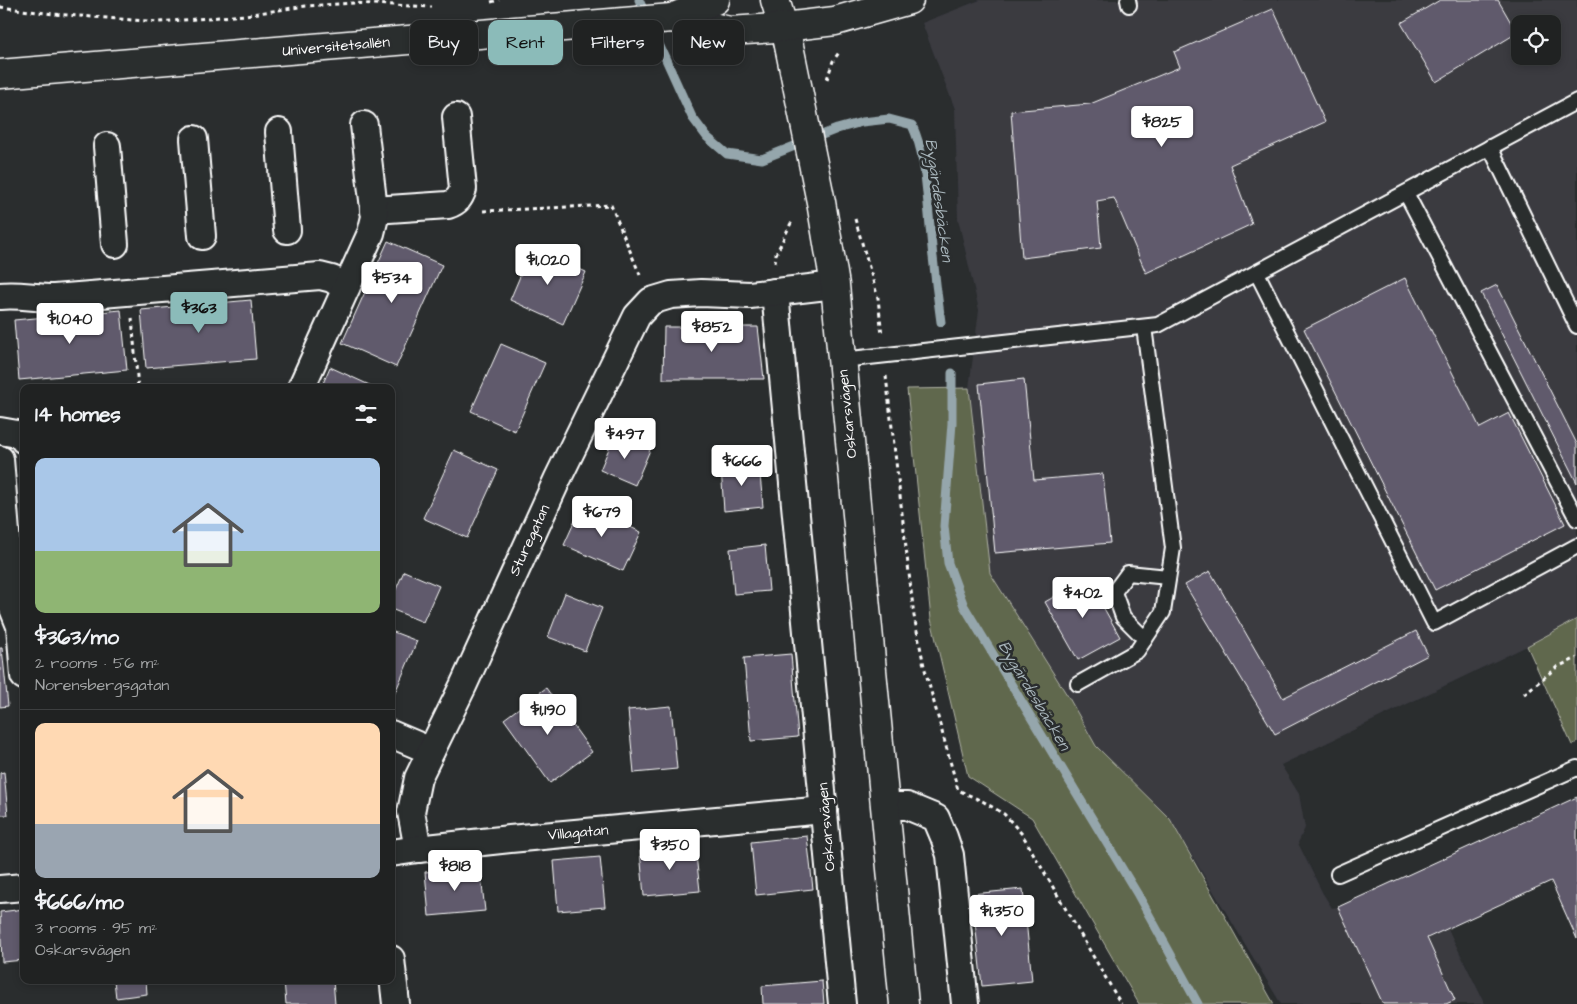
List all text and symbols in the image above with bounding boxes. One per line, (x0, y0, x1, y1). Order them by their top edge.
map controls (1511, 15, 1561, 65)
button: locate (1511, 15, 1561, 65)
chip: Buy (410, 20, 478, 65)
chip: Rent (488, 20, 563, 65)
chip: Filters (573, 20, 663, 65)
chip: New (673, 20, 744, 65)
street label: Universitetsallén (281, 31, 391, 62)
pin: $825 (1132, 106, 1192, 148)
text: $825 (1142, 111, 1182, 133)
water label: Bygärdesbäcken (918, 137, 959, 265)
pin: $1,020 (507, 244, 589, 286)
text: $1,020 (526, 249, 570, 271)
pin: $534 (362, 262, 422, 304)
text: $534 (372, 267, 412, 289)
pin: $363 (169, 292, 229, 334)
text: $363 (181, 297, 217, 319)
pin: $1,040 (29, 302, 111, 345)
text: $1,040 (48, 308, 92, 330)
pin: $852 (682, 310, 742, 353)
text: $852 (692, 316, 732, 338)
street label: Oskarsvägen (832, 368, 864, 459)
text: 14 homes (35, 400, 121, 429)
icon: filters (352, 400, 380, 428)
pin: $497 (595, 418, 655, 460)
text: $497 (606, 423, 644, 445)
pin: $666 (712, 444, 772, 487)
text: $666 (723, 450, 762, 472)
icon: home (163, 490, 253, 580)
pin: $679 (572, 496, 632, 538)
street label: Sturegatan (504, 501, 556, 580)
text: $679 (583, 501, 621, 523)
pin: $402 (1053, 576, 1113, 619)
text: $402 (1063, 582, 1103, 604)
text: $363/mo (35, 623, 119, 652)
water label: Bygärdesbäcken (992, 637, 1077, 757)
text: 2 rooms · 56 m² (35, 652, 159, 674)
text: Norensbergsgatan (35, 674, 169, 696)
pin: $1,190 (507, 694, 589, 736)
text: $1,190 (530, 699, 566, 721)
icon: home (163, 756, 253, 846)
street label: Oskarsvägen (812, 781, 842, 872)
street label: Villagatan (547, 819, 610, 847)
pin: $350 (640, 828, 700, 871)
text: $350 (651, 834, 689, 856)
pin: $818 (425, 850, 485, 892)
text: $818 (439, 855, 471, 877)
text: $666/mo (35, 888, 124, 917)
pin: $1,350 (961, 894, 1043, 937)
text: $1,350 (980, 900, 1024, 922)
text: 3 rooms · 95 m² (35, 917, 157, 939)
text: Oskarsvägen (35, 939, 130, 961)

